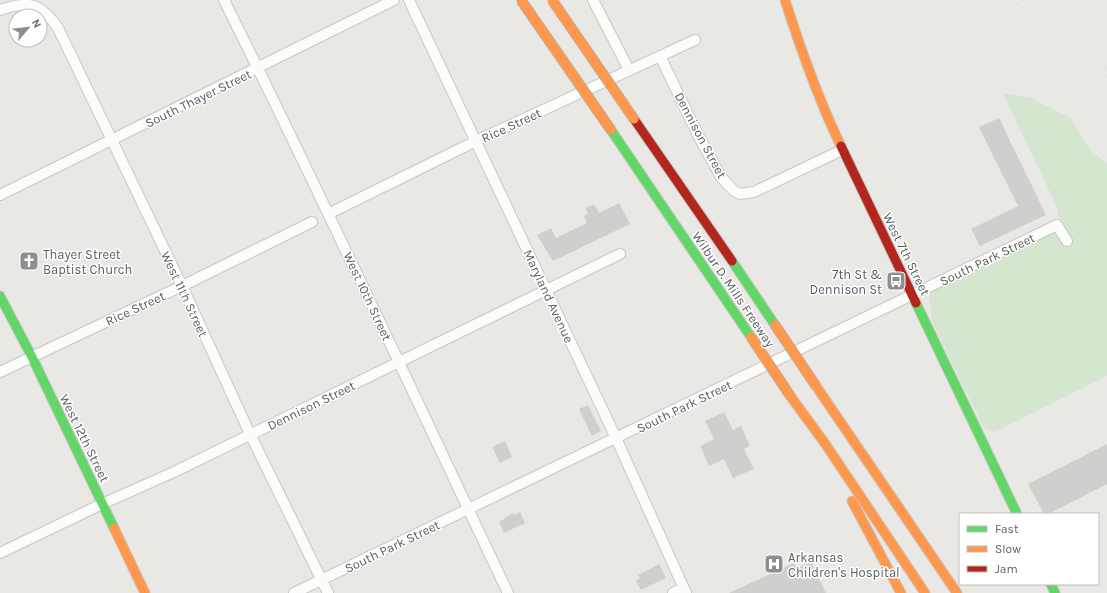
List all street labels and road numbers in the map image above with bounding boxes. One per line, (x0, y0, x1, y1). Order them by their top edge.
street label: South Thayer Street (143, 66, 254, 131)
street label: Dennison Street (672, 90, 730, 181)
street label: Rice Street (479, 105, 543, 146)
street label: West 7th Street (880, 210, 933, 298)
street label: Wilbur D. Mills Freeway (689, 229, 778, 350)
street label: South Park Street (937, 230, 1037, 289)
street label: Maryland Avenue (520, 247, 577, 346)
street label: West 11th Street (158, 249, 211, 340)
street label: West 10th Street (340, 249, 395, 343)
street label: Rice Street (103, 288, 167, 329)
street label: South Park Street (634, 377, 734, 436)
street label: Dennison Street (265, 378, 357, 433)
street label: West 12th Street (57, 392, 112, 485)
street label: South Park Street (342, 517, 442, 576)

